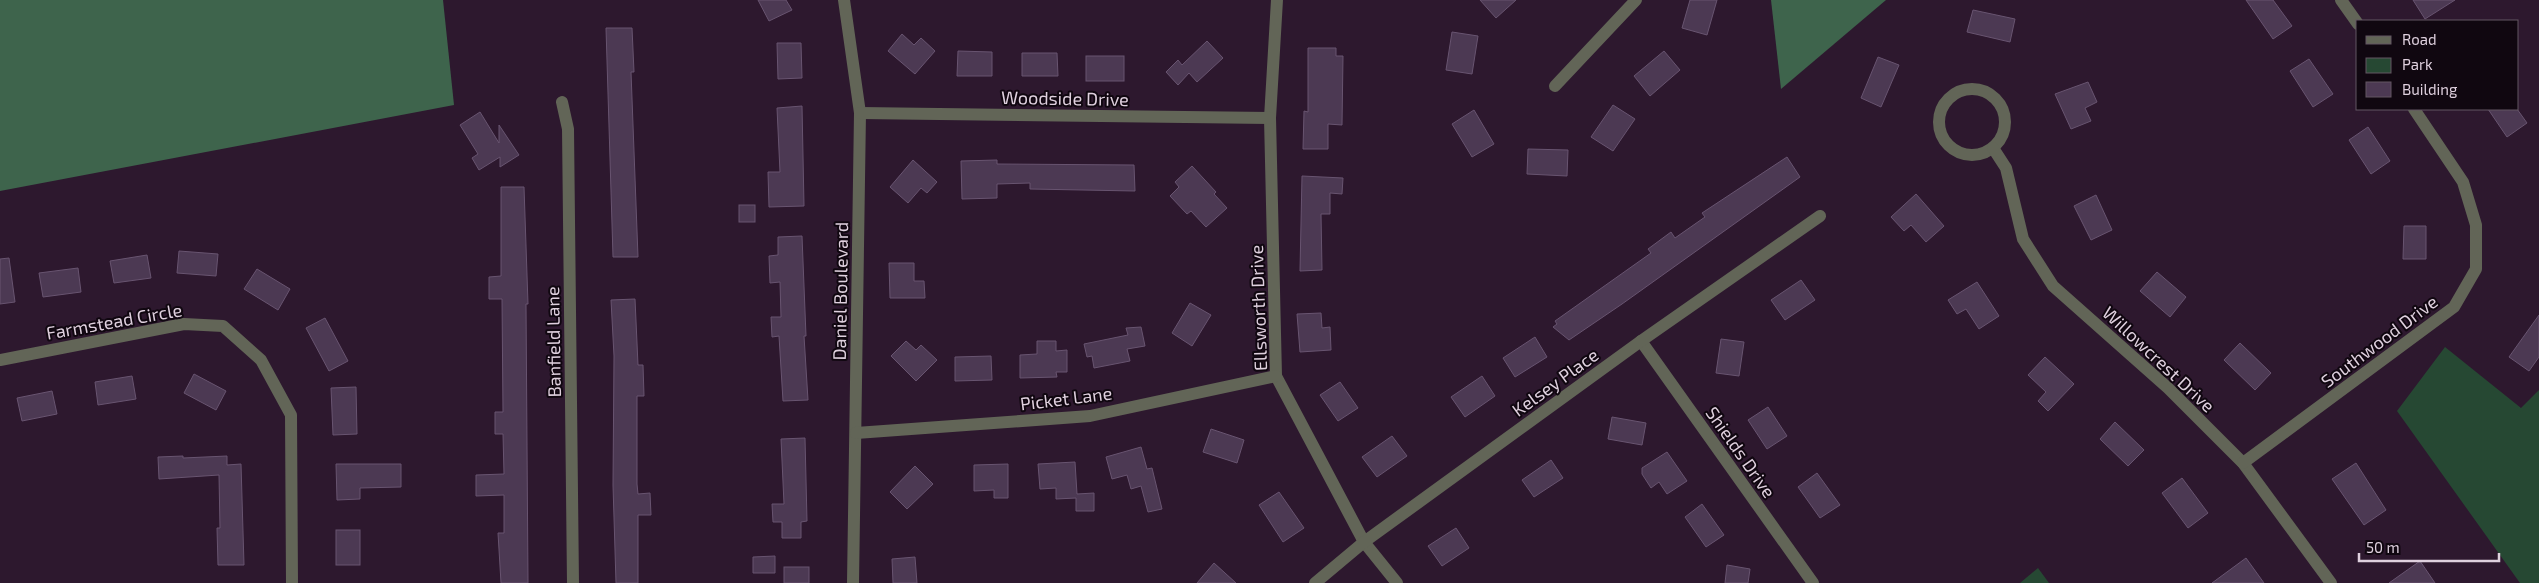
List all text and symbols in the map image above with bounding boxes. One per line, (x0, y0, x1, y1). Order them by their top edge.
legend (2356, 20, 2519, 110)
text: Road (2402, 30, 2437, 48)
text: Park (2402, 55, 2433, 73)
text: Building (2402, 80, 2458, 98)
street label: Woodside Drive (1001, 86, 1129, 110)
street label: Daniel Boulevard (828, 222, 852, 360)
street label: Ellsworth Drive (1245, 245, 1271, 371)
street label: Banfield Lane (541, 286, 565, 398)
street label: Southwood Drive (2316, 290, 2442, 392)
street label: Farmstead Circle (44, 298, 184, 344)
street label: Willowcrest Drive (2098, 301, 2220, 417)
street label: Kelsey Place (1507, 343, 1603, 421)
street label: Picket Lane (1019, 381, 1113, 415)
street label: Shields Drive (1702, 402, 1780, 502)
scale bar (2359, 530, 2499, 562)
text: 50 m (2366, 538, 2400, 556)

